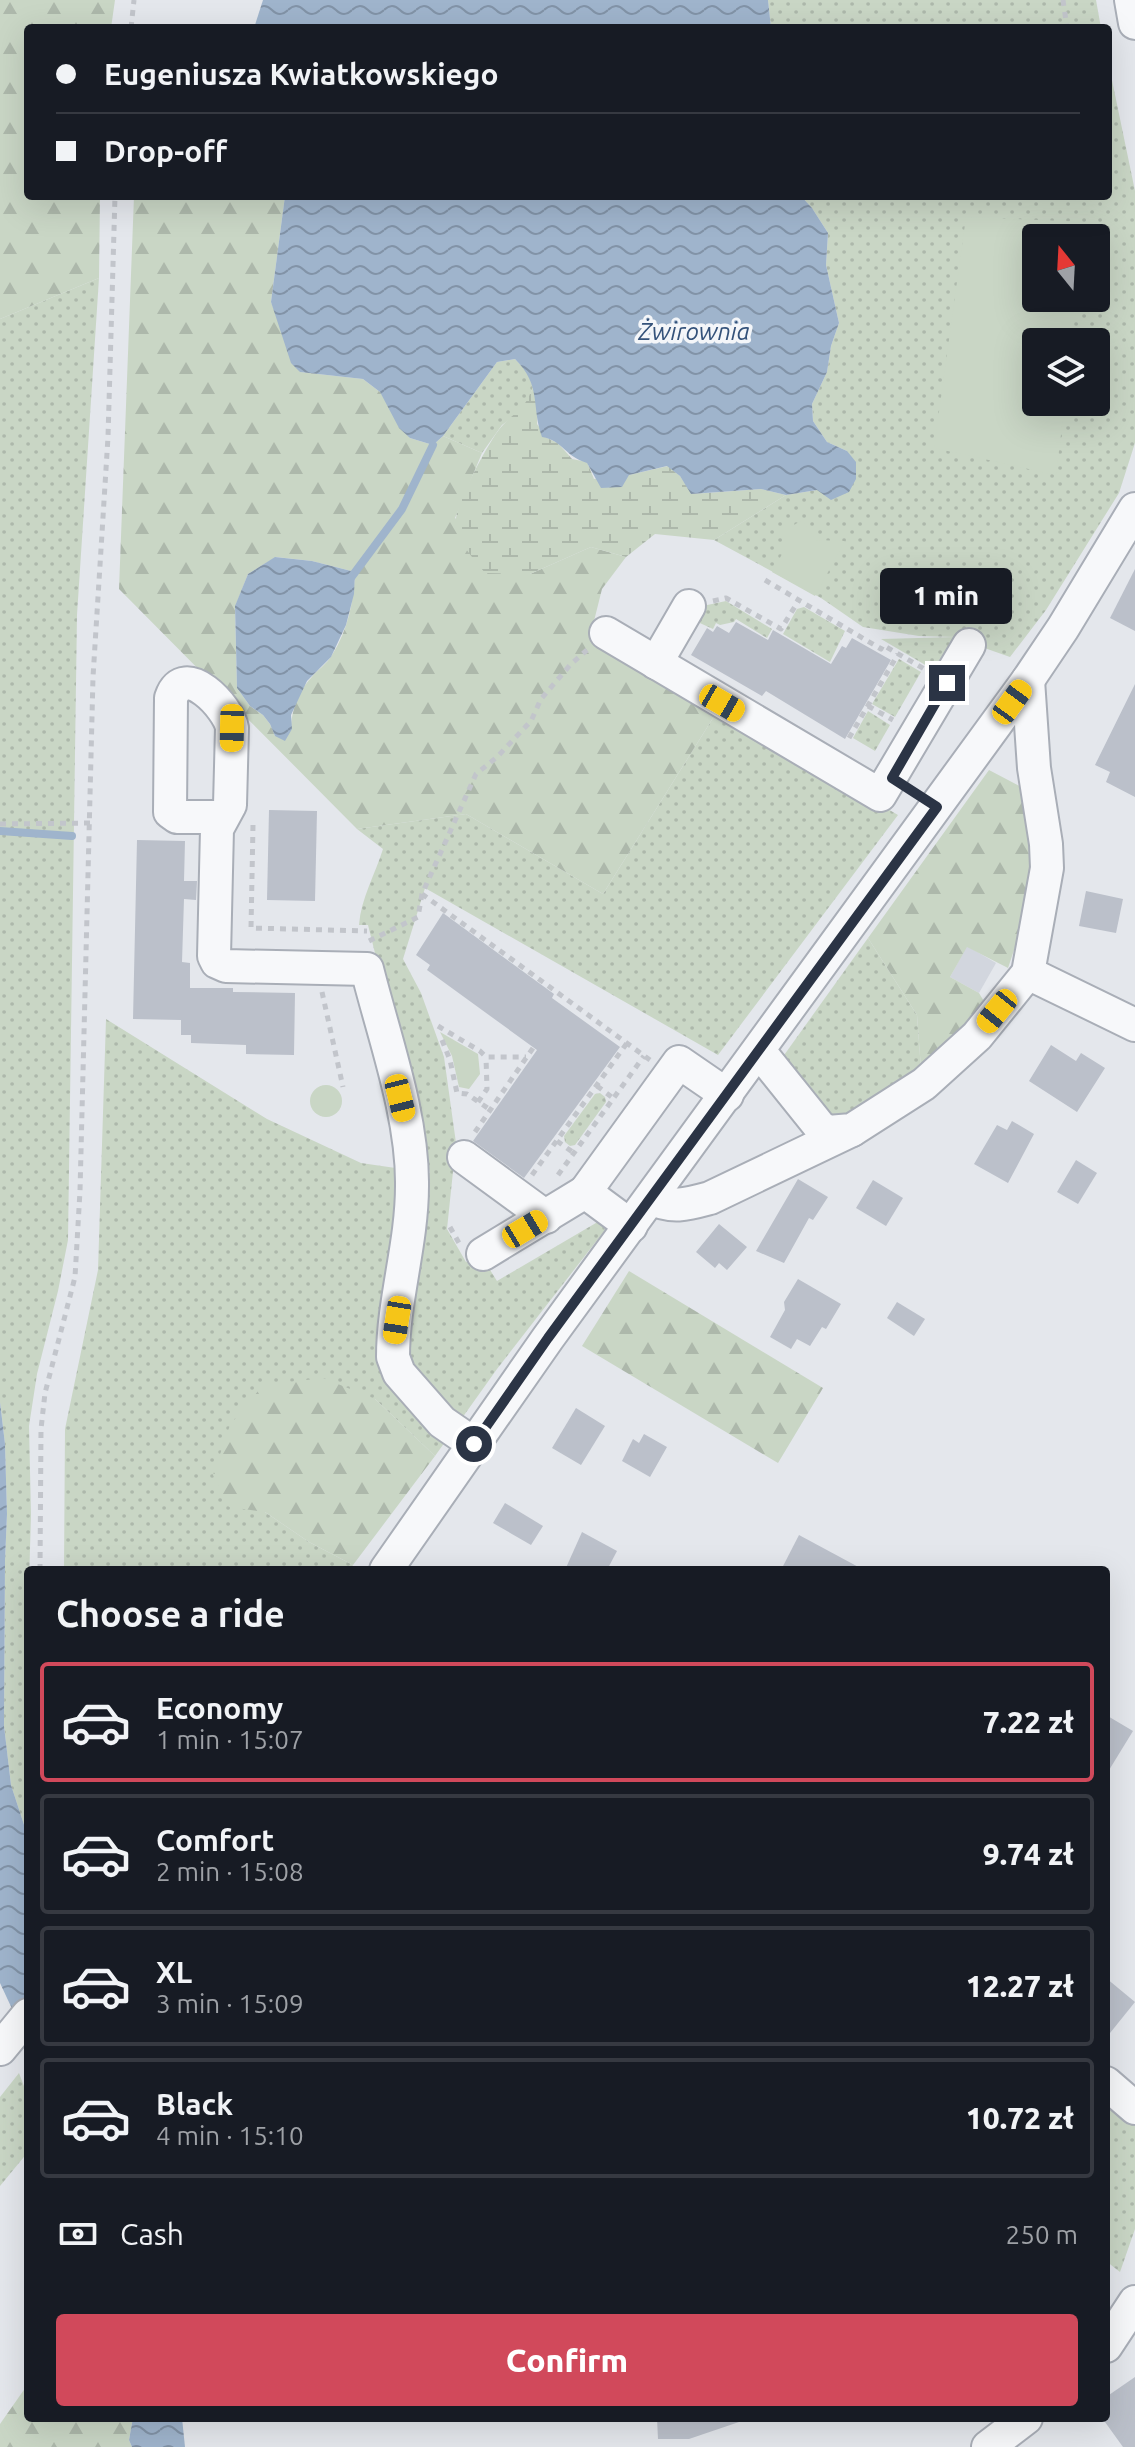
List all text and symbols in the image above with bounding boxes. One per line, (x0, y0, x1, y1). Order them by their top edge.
text: Eugeniusza Kwiatkowskiego (104, 57, 499, 91)
text: Drop-off (104, 134, 227, 168)
north arrow (1022, 224, 1110, 312)
map controls (1022, 224, 1110, 416)
water label: Żwirownia (637, 318, 750, 345)
button: layers (1022, 328, 1110, 416)
callout: 1 min (881, 567, 1013, 623)
text: 1 min (913, 581, 979, 610)
route end (929, 665, 965, 701)
car (988, 676, 1036, 728)
car (695, 681, 749, 725)
car (220, 704, 244, 752)
car (973, 985, 1021, 1037)
car (383, 1072, 417, 1124)
car (498, 1206, 552, 1252)
car (381, 1294, 413, 1346)
route start (456, 1426, 492, 1462)
text: Choose a ride (56, 1593, 285, 1634)
icon: car (60, 1686, 132, 1758)
text: Economy (156, 1691, 283, 1725)
text: 7.22 zł (983, 1705, 1074, 1739)
text: 1 min · 15:07 (156, 1725, 304, 1754)
icon: car (60, 1818, 132, 1890)
text: Comfort (156, 1823, 274, 1857)
text: 9.74 zł (983, 1837, 1074, 1871)
text: 2 min · 15:08 (156, 1857, 304, 1886)
icon: car (60, 1950, 132, 2022)
text: XL (156, 1955, 192, 1989)
text: 12.27 zł (966, 1969, 1074, 2003)
text: 3 min · 15:09 (156, 1989, 304, 2018)
icon: car (60, 2082, 132, 2154)
text: Black (156, 2087, 233, 2121)
text: 10.72 zł (966, 2101, 1074, 2135)
text: 4 min · 15:10 (156, 2121, 304, 2150)
icon: cash (56, 2212, 100, 2256)
text: Cash (120, 2217, 184, 2251)
text: 250 m (1006, 2220, 1078, 2249)
button: Confirm (56, 2314, 1078, 2406)

